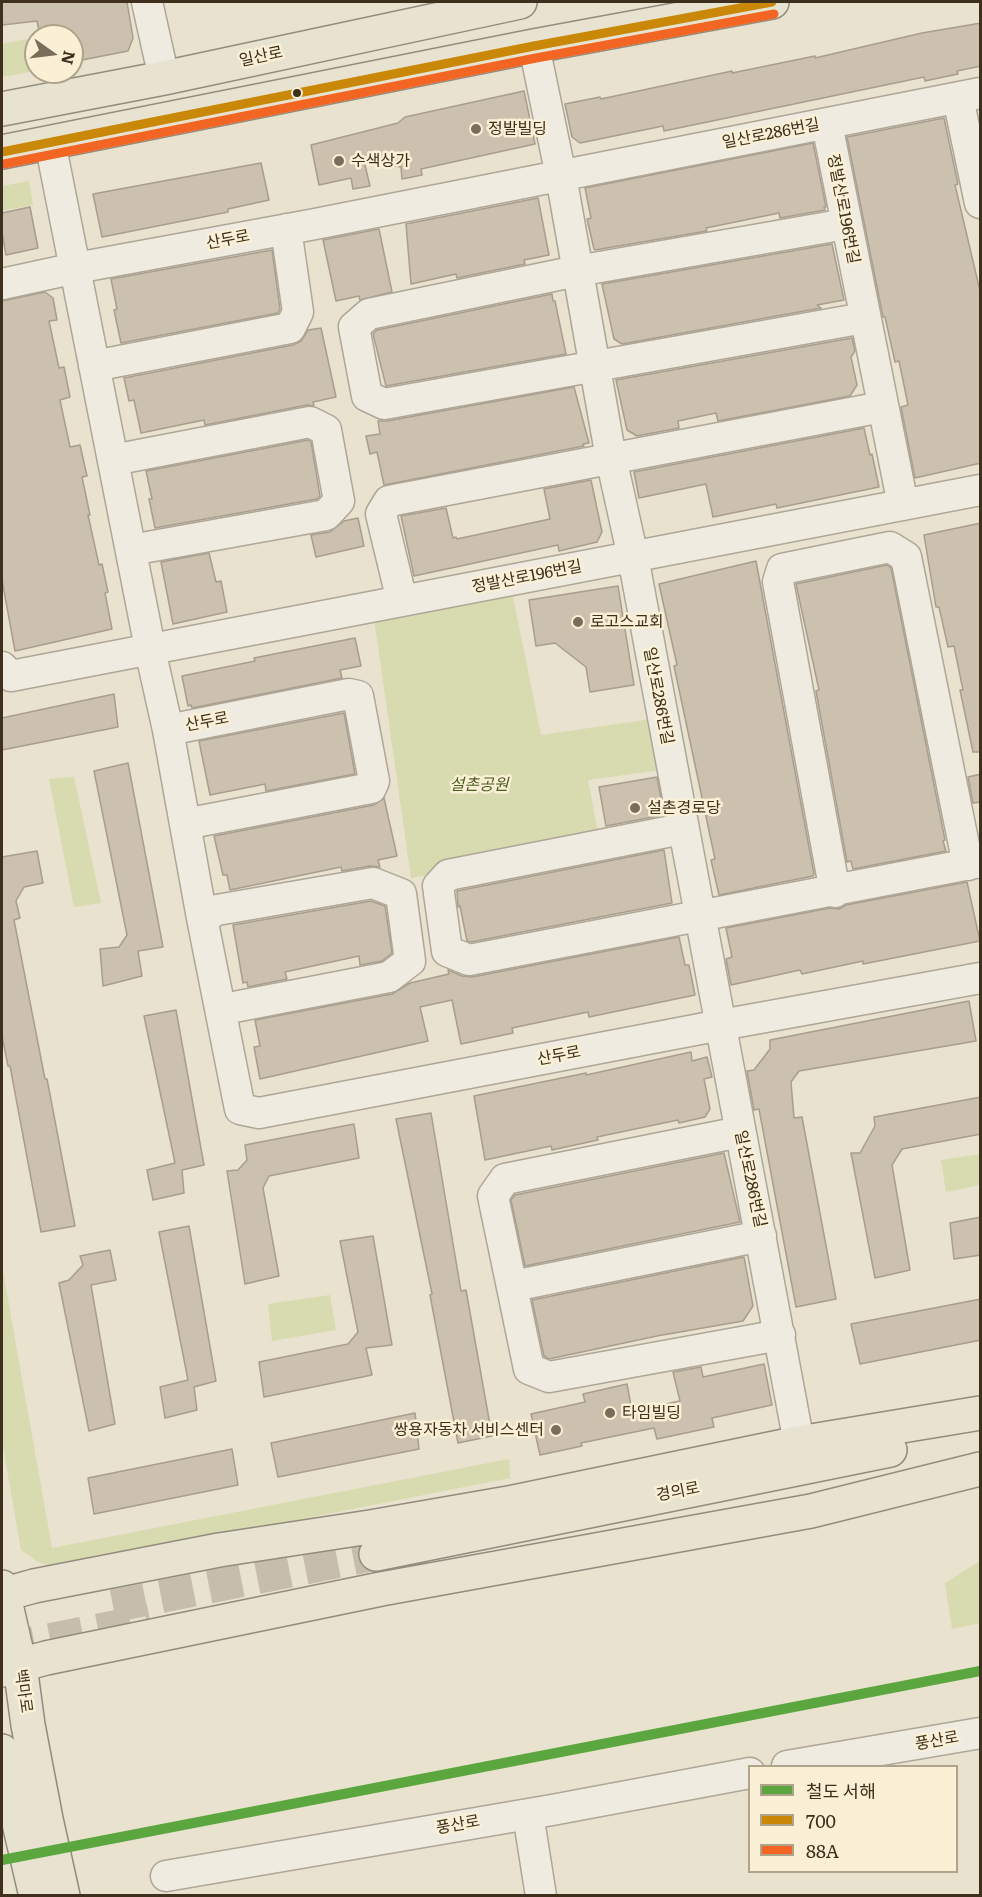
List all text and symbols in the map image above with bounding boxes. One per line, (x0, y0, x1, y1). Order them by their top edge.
north arrow (24, 24, 84, 84)
street label: 일산로 (237, 43, 285, 71)
text: N (56, 48, 83, 67)
unlabelled marker (291, 87, 303, 99)
street label: 일산로286번길 (721, 115, 821, 153)
place label: 정발빌딩 (488, 119, 547, 139)
marker: 정발빌딩 (469, 122, 483, 136)
place label: 수색상가 (351, 151, 410, 171)
street label: 정발산로196번길 (823, 152, 863, 266)
marker: 수색상가 (332, 154, 346, 168)
street label: 산두로 (204, 226, 252, 254)
street label: 정발산로196번길 (470, 557, 584, 597)
place label: 로고스교회 (590, 612, 664, 632)
marker: 로고스교회 (571, 615, 585, 629)
street label: 일산로286번길 (639, 646, 677, 746)
street label: 산두로 (183, 708, 231, 736)
park label: 설촌공원 (450, 775, 508, 795)
place label: 설촌경로당 (647, 798, 721, 818)
marker: 설촌경로당 (628, 801, 642, 815)
street label: 산두로 (535, 1042, 583, 1070)
street label: 일산로286번길 (730, 1129, 770, 1229)
place label: 타임빌딩 (622, 1403, 681, 1423)
marker: 타임빌딩 (603, 1406, 617, 1420)
place label: 쌍용자동차 서비스센터 (394, 1420, 544, 1440)
marker: 쌍용자동차 서비스센터 (549, 1423, 563, 1437)
street label: 경의로 (654, 1478, 702, 1506)
street label: 백마로 (10, 1668, 36, 1714)
street label: 풍산로 (914, 1728, 960, 1754)
legend (748, 1765, 958, 1873)
text: 철도 서해 (806, 1777, 876, 1804)
text: 700 (806, 1807, 836, 1834)
street label: 풍산로 (435, 1812, 481, 1838)
text: 88A (806, 1837, 839, 1864)

